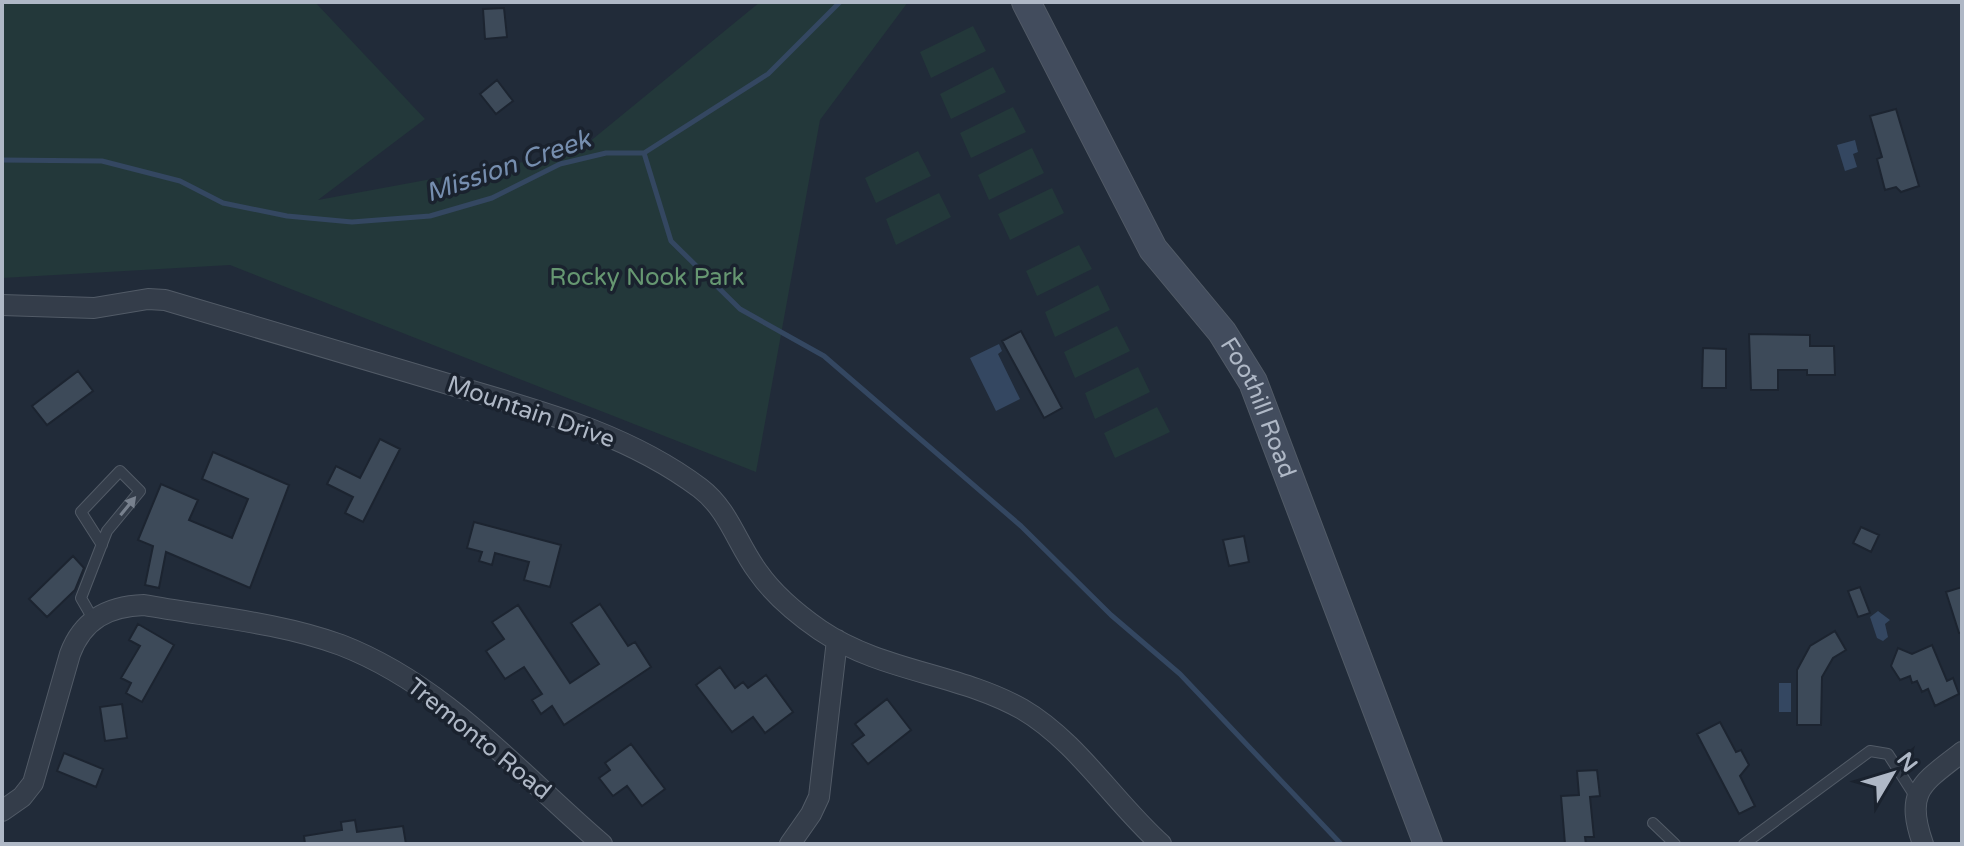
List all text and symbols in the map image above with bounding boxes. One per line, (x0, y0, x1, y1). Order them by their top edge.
water label: Mission Creek (422, 123, 596, 209)
park label: Rocky Nook Park (549, 263, 745, 292)
street label: Foothill Road (1214, 332, 1302, 482)
street label: Mountain Drive (444, 370, 618, 454)
one-way arrow (119, 496, 136, 516)
street label: Tremonto Road (401, 672, 557, 806)
north arrow (1852, 734, 1932, 814)
text: N (1891, 747, 1923, 777)

